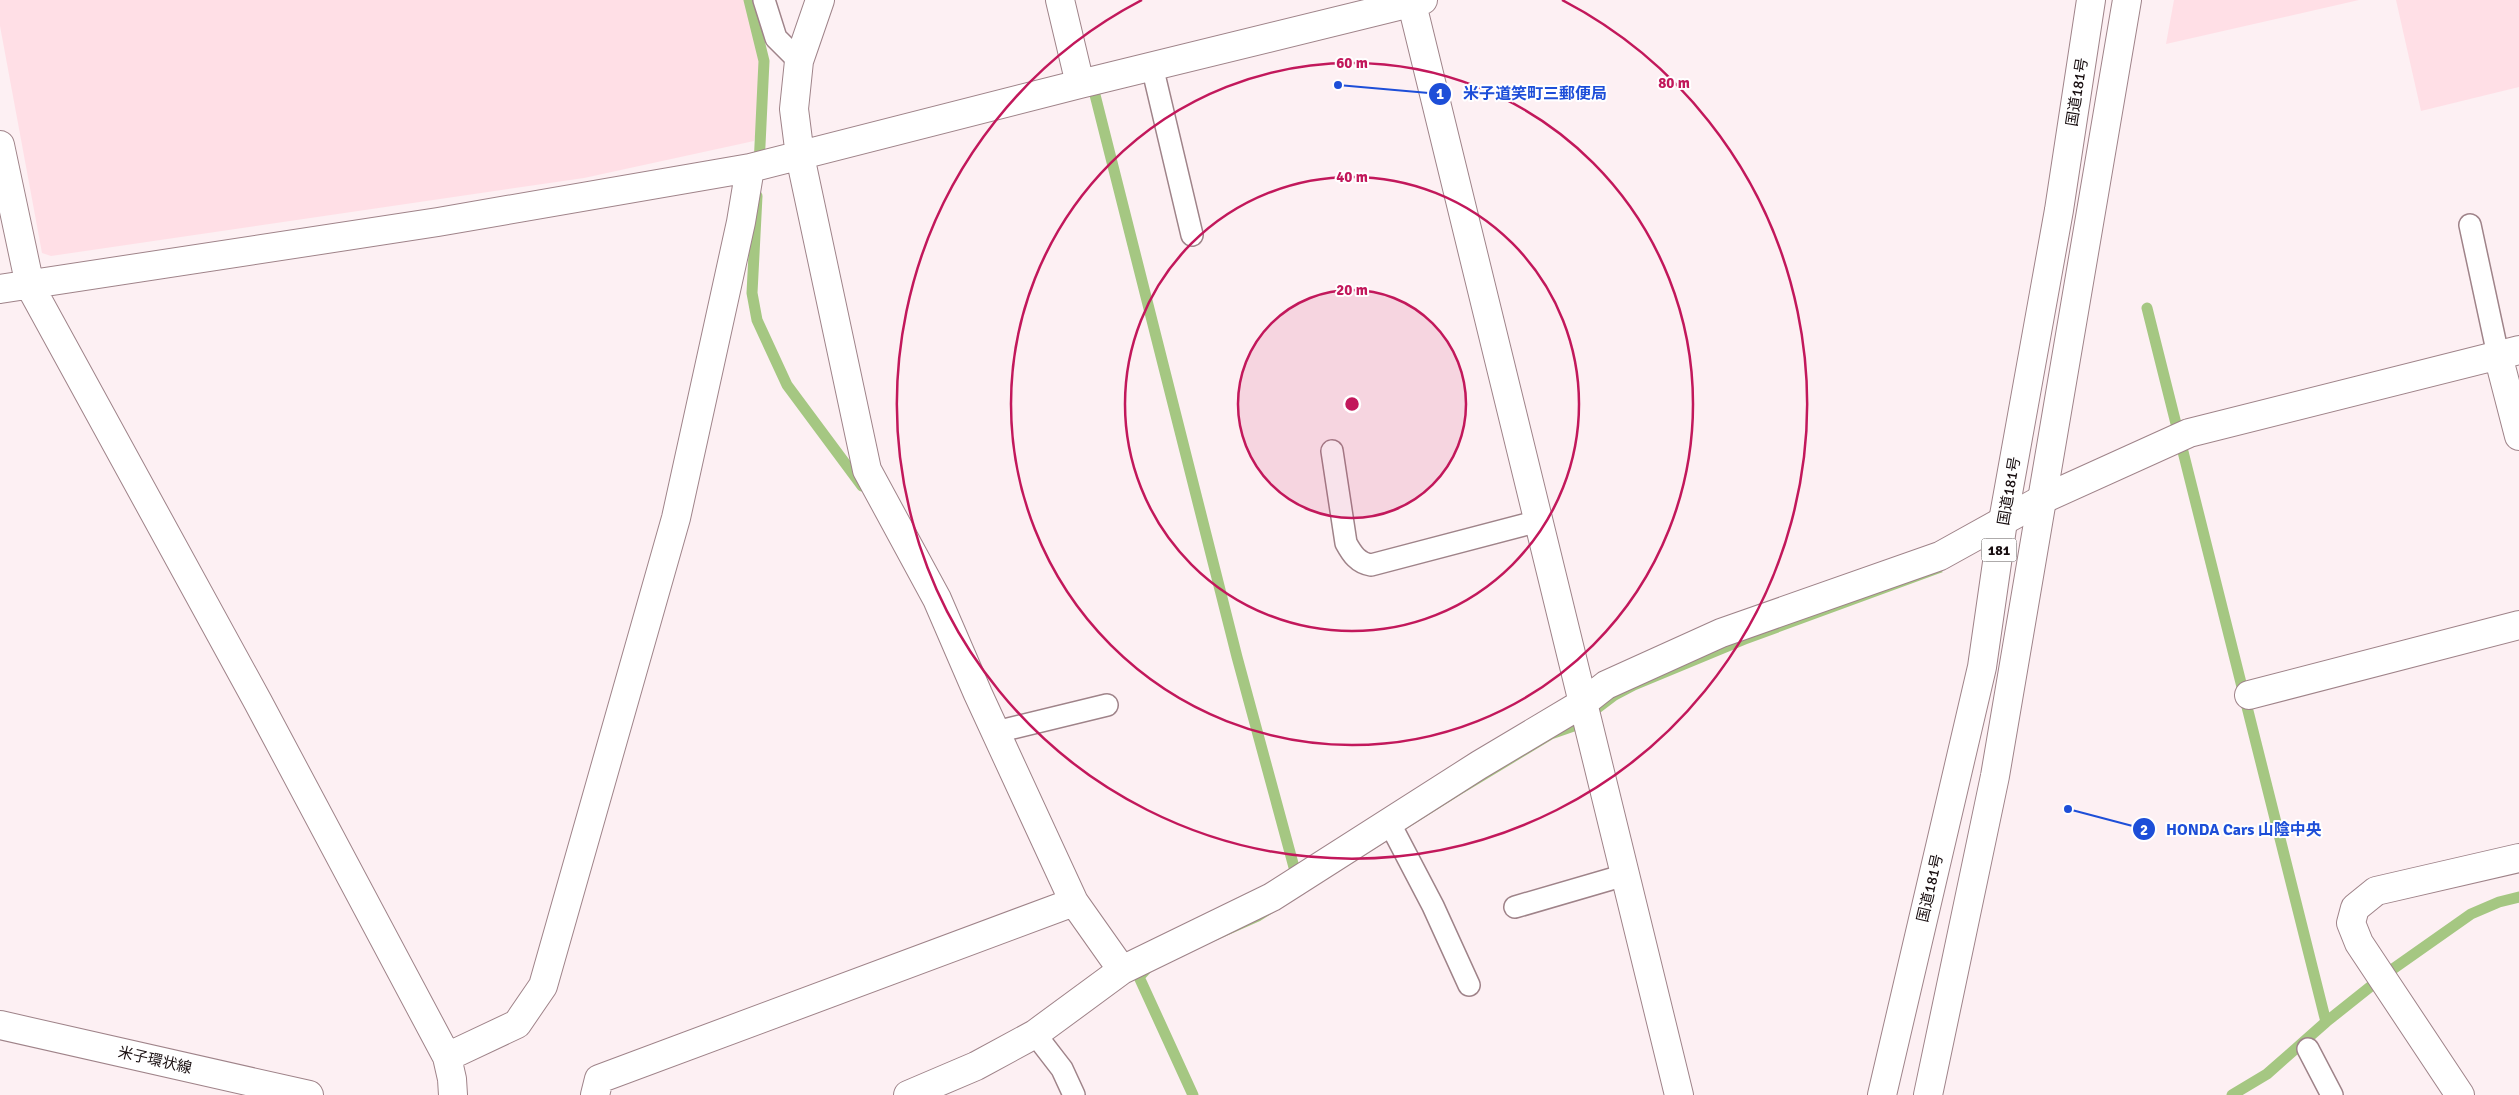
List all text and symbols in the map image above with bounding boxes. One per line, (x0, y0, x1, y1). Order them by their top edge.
text: 60 m (1336, 54, 1368, 72)
street label: 国道181号 (2063, 56, 2091, 128)
text: 80 m (1658, 74, 1690, 92)
callout: 米子道笑町三郵便局 (1428, 78, 1617, 109)
text: 米子道笑町三郵便局 (1463, 84, 1607, 104)
text: 1 (1436, 85, 1444, 103)
text: 40 m (1336, 168, 1368, 186)
text: 20 m (1336, 281, 1368, 299)
centre of rings (1343, 395, 1361, 413)
street label: 国道181号 (1994, 455, 2024, 527)
road number: 181 (1982, 538, 2016, 562)
callout: HONDA Cars 山陰中央 (2131, 814, 2332, 845)
text: HONDA Cars 山陰中央 (2166, 820, 2322, 840)
text: 2 (2140, 821, 2148, 839)
street label: 国道181号 (1913, 852, 1947, 924)
street label: 米子環状線 (116, 1043, 194, 1077)

